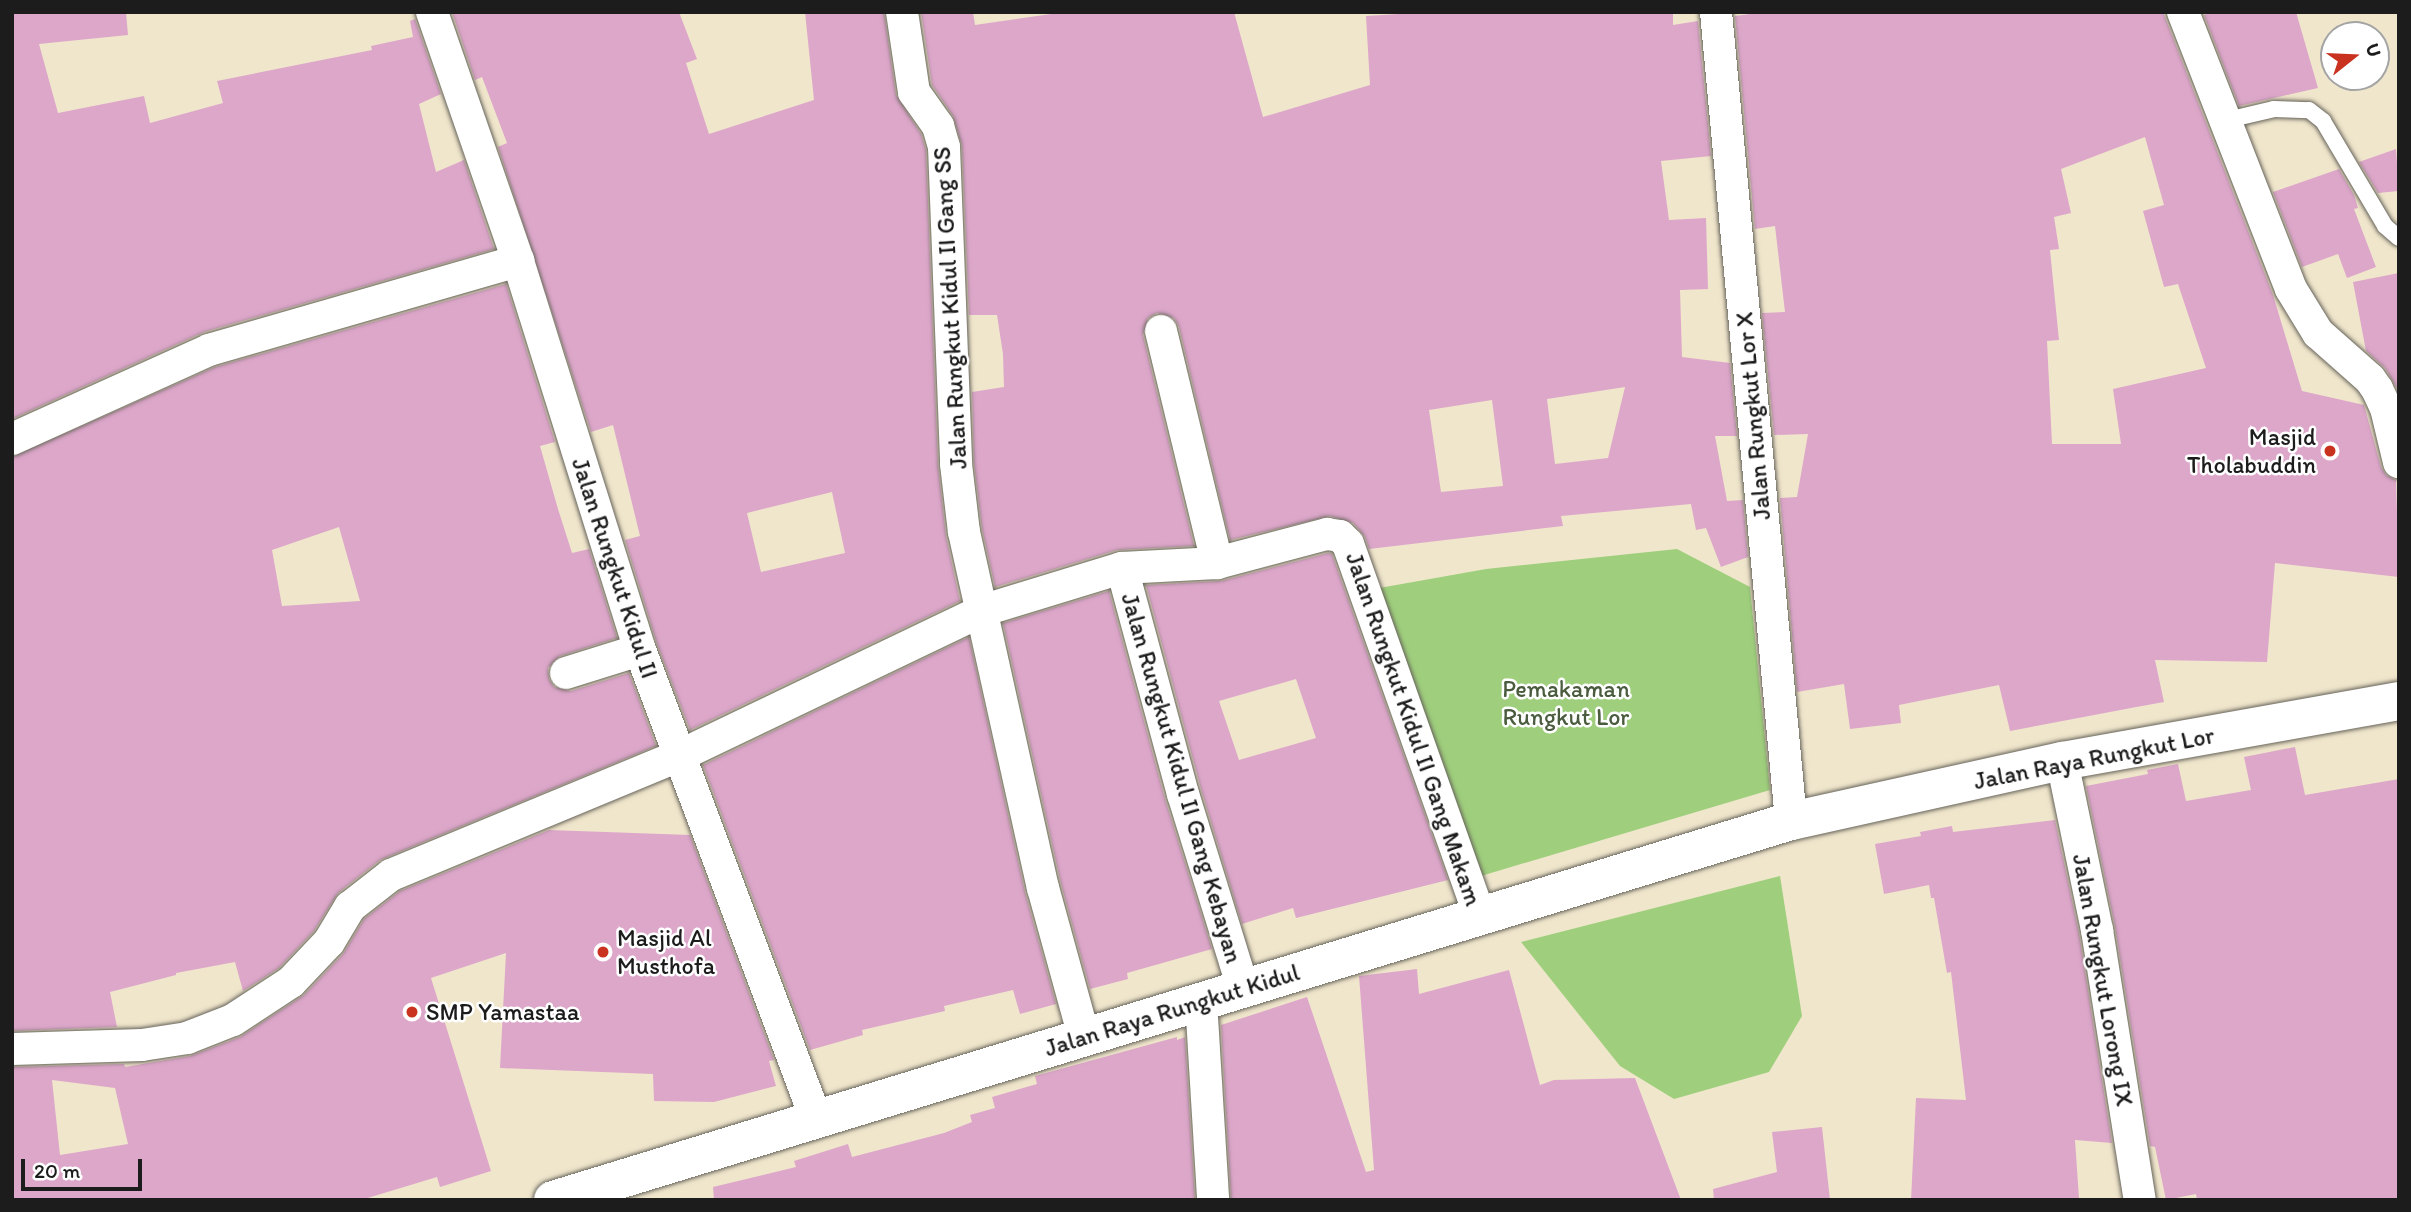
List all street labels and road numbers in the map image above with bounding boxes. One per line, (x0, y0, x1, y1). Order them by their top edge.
street label: Jalan Rungkut Kidul II Gang SS (927, 147, 973, 469)
street label: Jalan Rungkut Lor X (1730, 311, 1776, 521)
street label: Jalan Rungkut Kidul II (566, 455, 664, 681)
street label: Jalan Rungkut Kidul II Gang Makam (1340, 550, 1488, 908)
street label: Jalan Rungkut Kidul II Gang Kebayan (1115, 590, 1249, 966)
street label: Jalan Raya Rungkut Lor (1972, 721, 2216, 795)
street label: Jalan Rungkut Lorong IX (2067, 852, 2139, 1108)
street label: Jalan Raya Rungkut Kidul (1042, 958, 1302, 1062)

